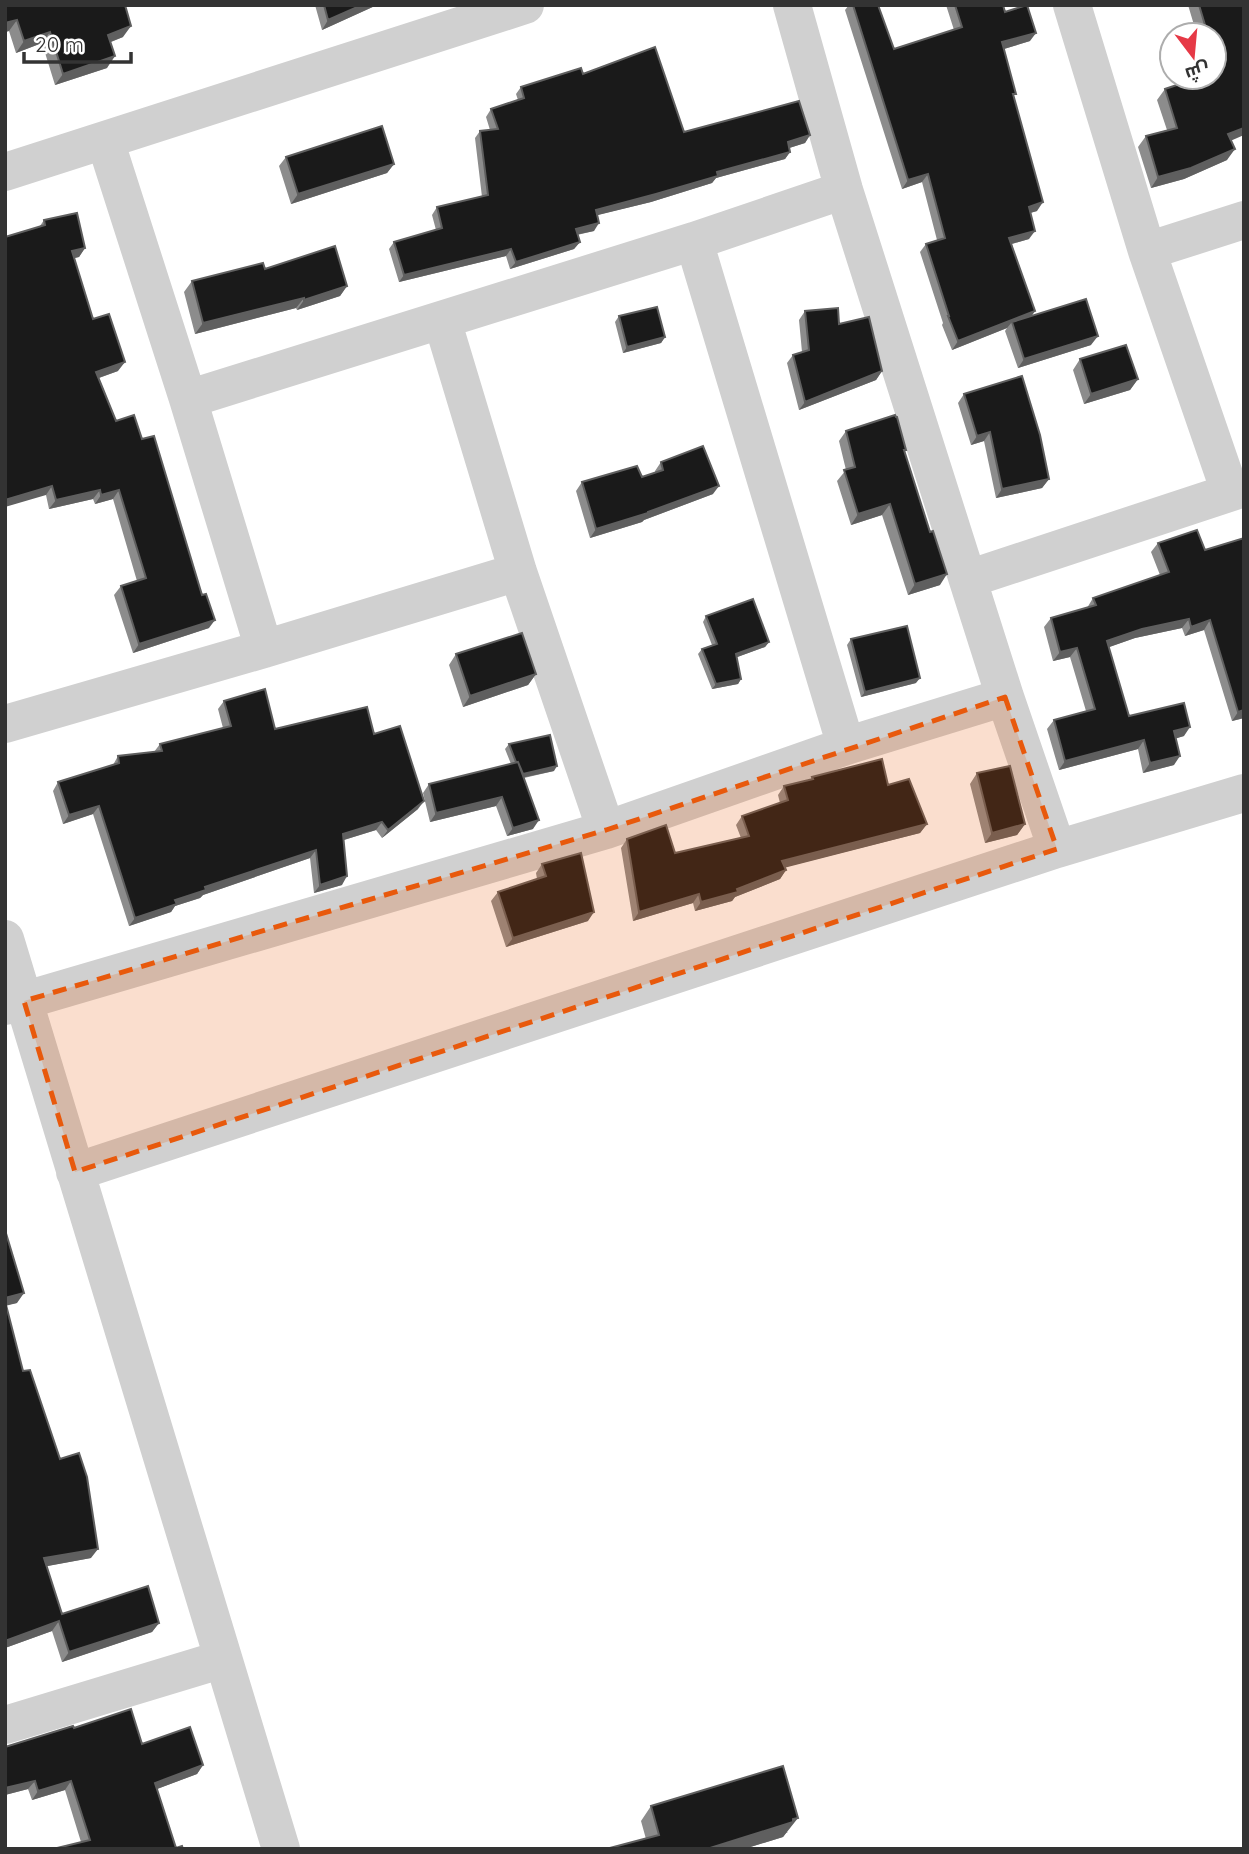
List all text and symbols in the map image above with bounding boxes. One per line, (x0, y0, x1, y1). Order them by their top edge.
scale bar (24, 21, 131, 65)
north arrow (1158, 21, 1228, 91)
text: 20 m (35, 31, 84, 57)
text: ش (1183, 57, 1213, 87)

